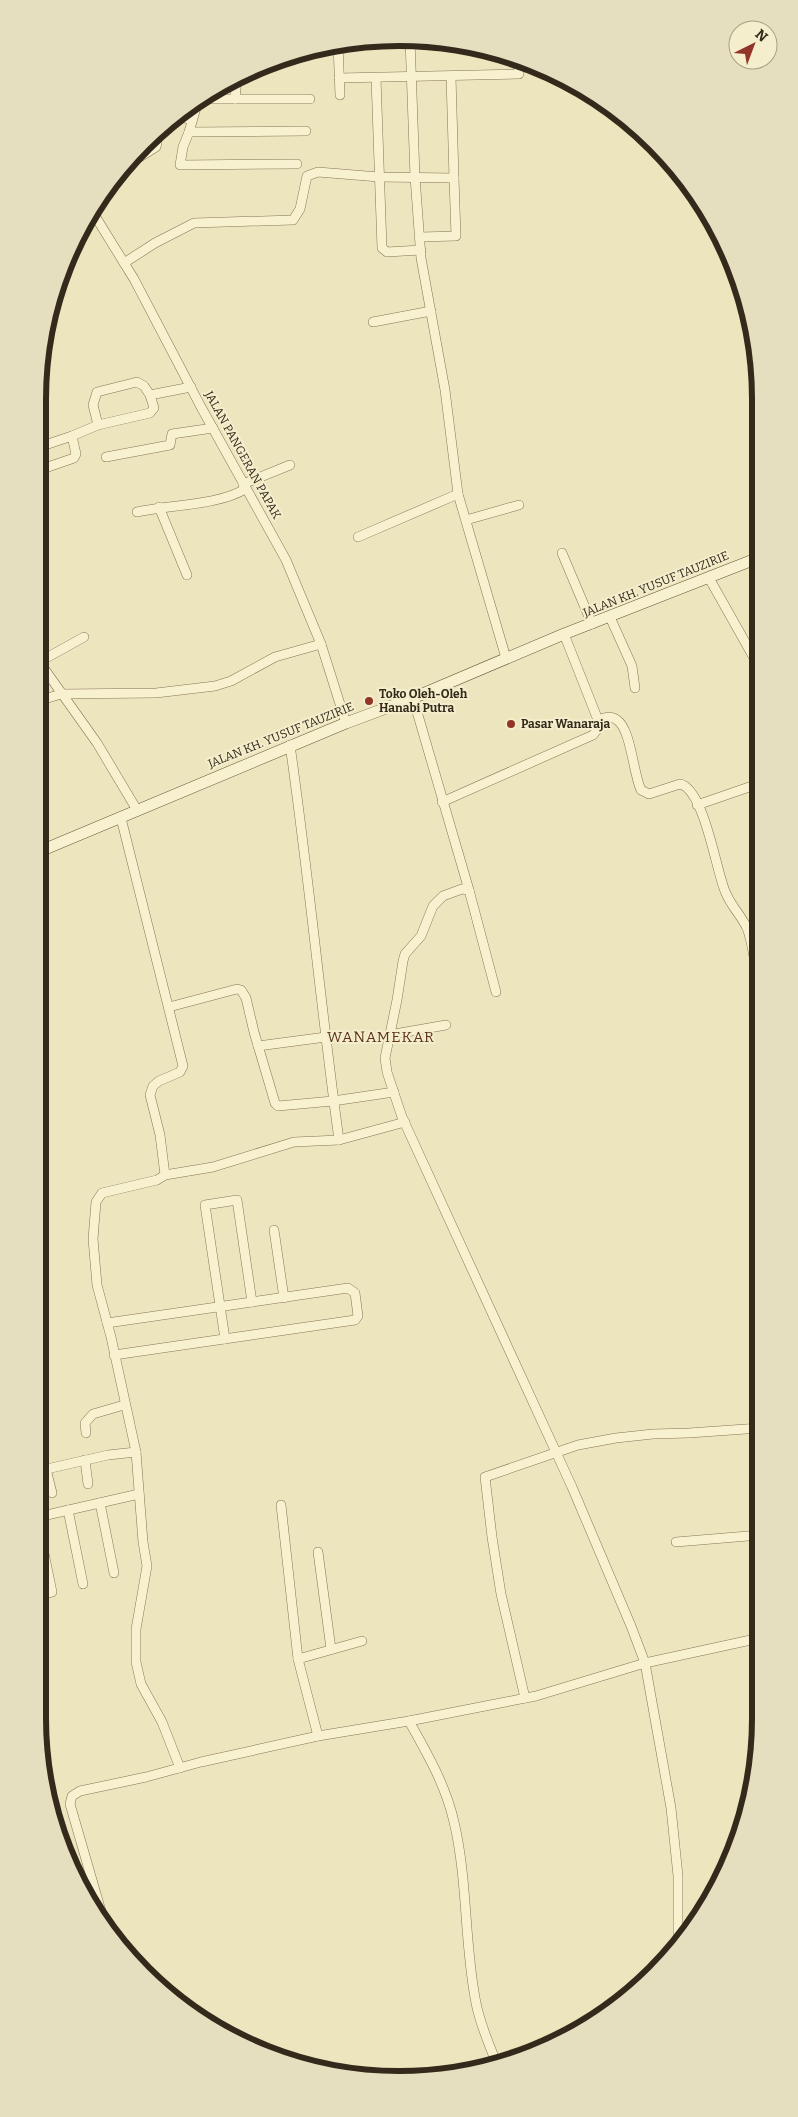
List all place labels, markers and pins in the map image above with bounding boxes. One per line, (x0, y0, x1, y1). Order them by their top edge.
place label: Toko Oleh-Oleh Hanabi Putra (379, 687, 468, 715)
marker: Toko Oleh-Oleh Hanabi Putra (363, 695, 375, 707)
place label: Pasar Wanaraja (521, 717, 610, 732)
marker: Pasar Wanaraja (505, 718, 517, 730)

